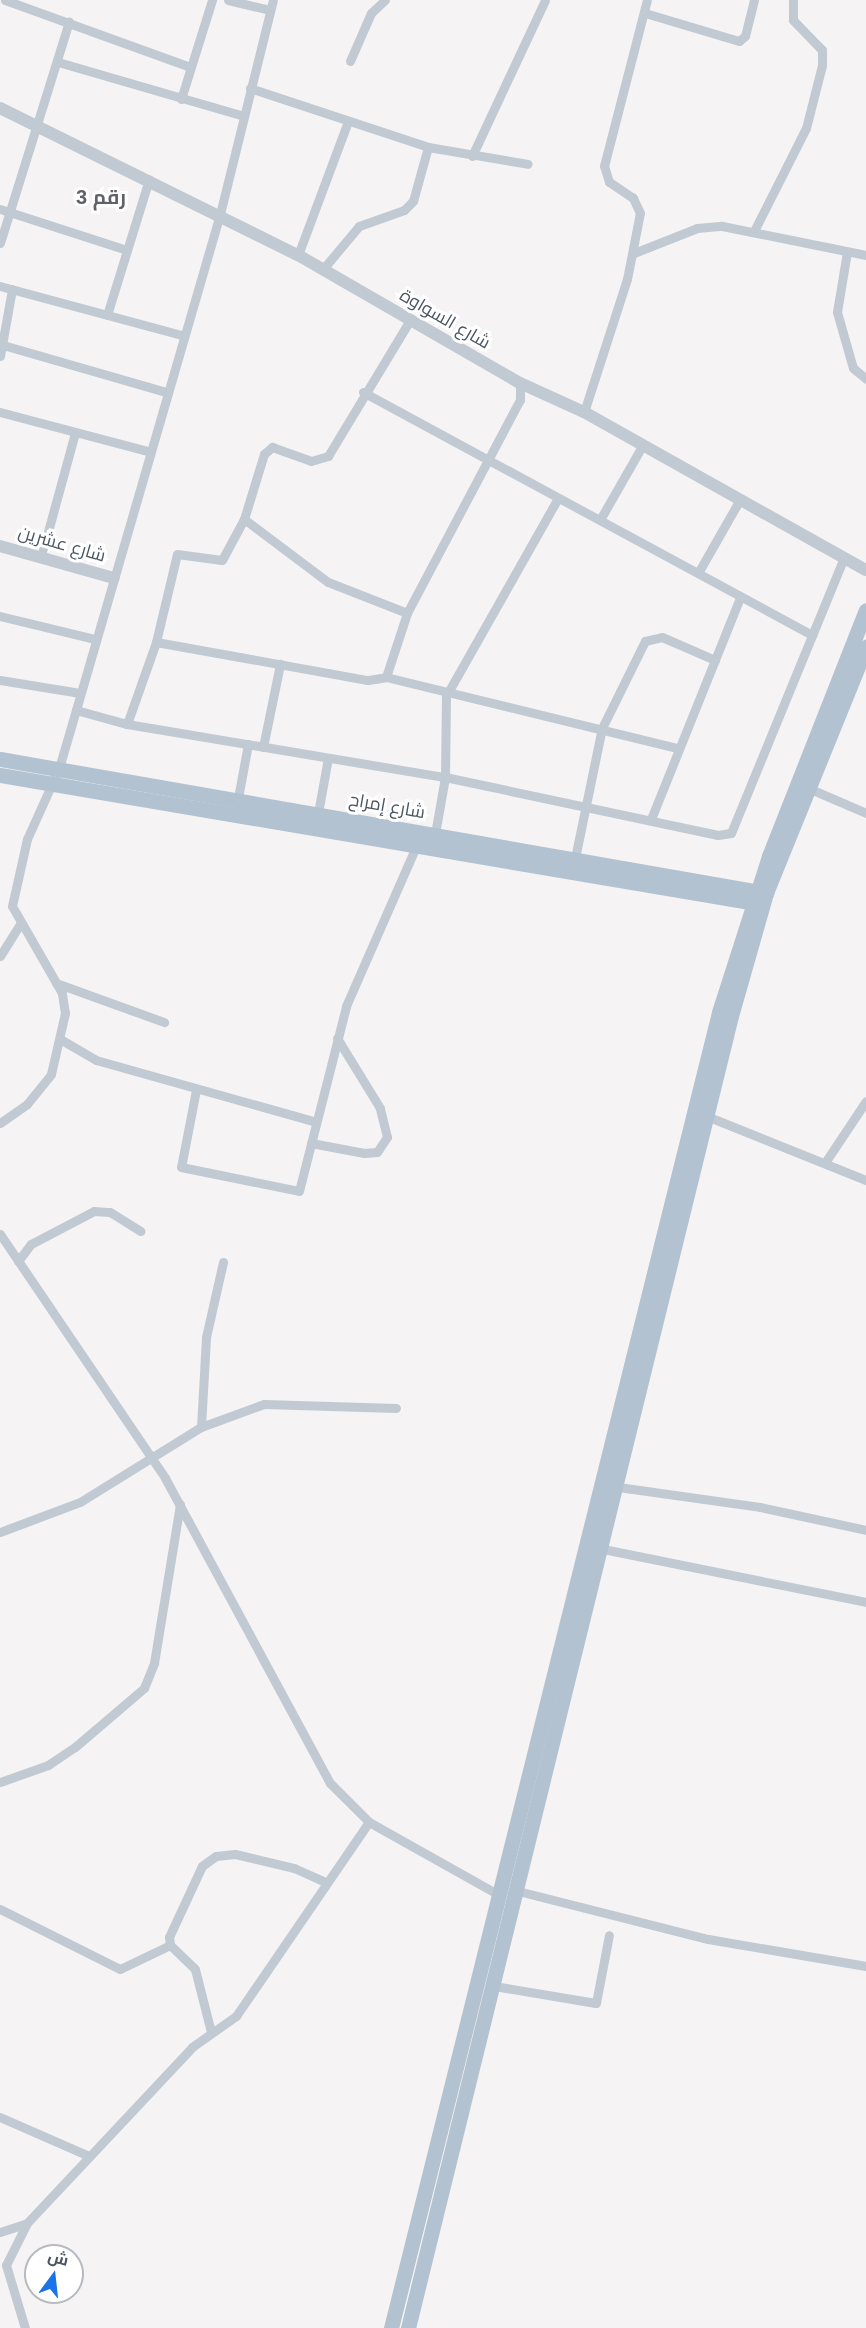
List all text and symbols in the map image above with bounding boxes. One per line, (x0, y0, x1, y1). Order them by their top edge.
district label: رقم 3 (76, 185, 126, 209)
street label: شارع السواوة (396, 284, 494, 354)
street label: شارع عشرين (16, 521, 108, 567)
street label: شارع إمراح (347, 789, 427, 823)
north arrow (24, 2244, 84, 2304)
text: ش (46, 2247, 70, 2269)

